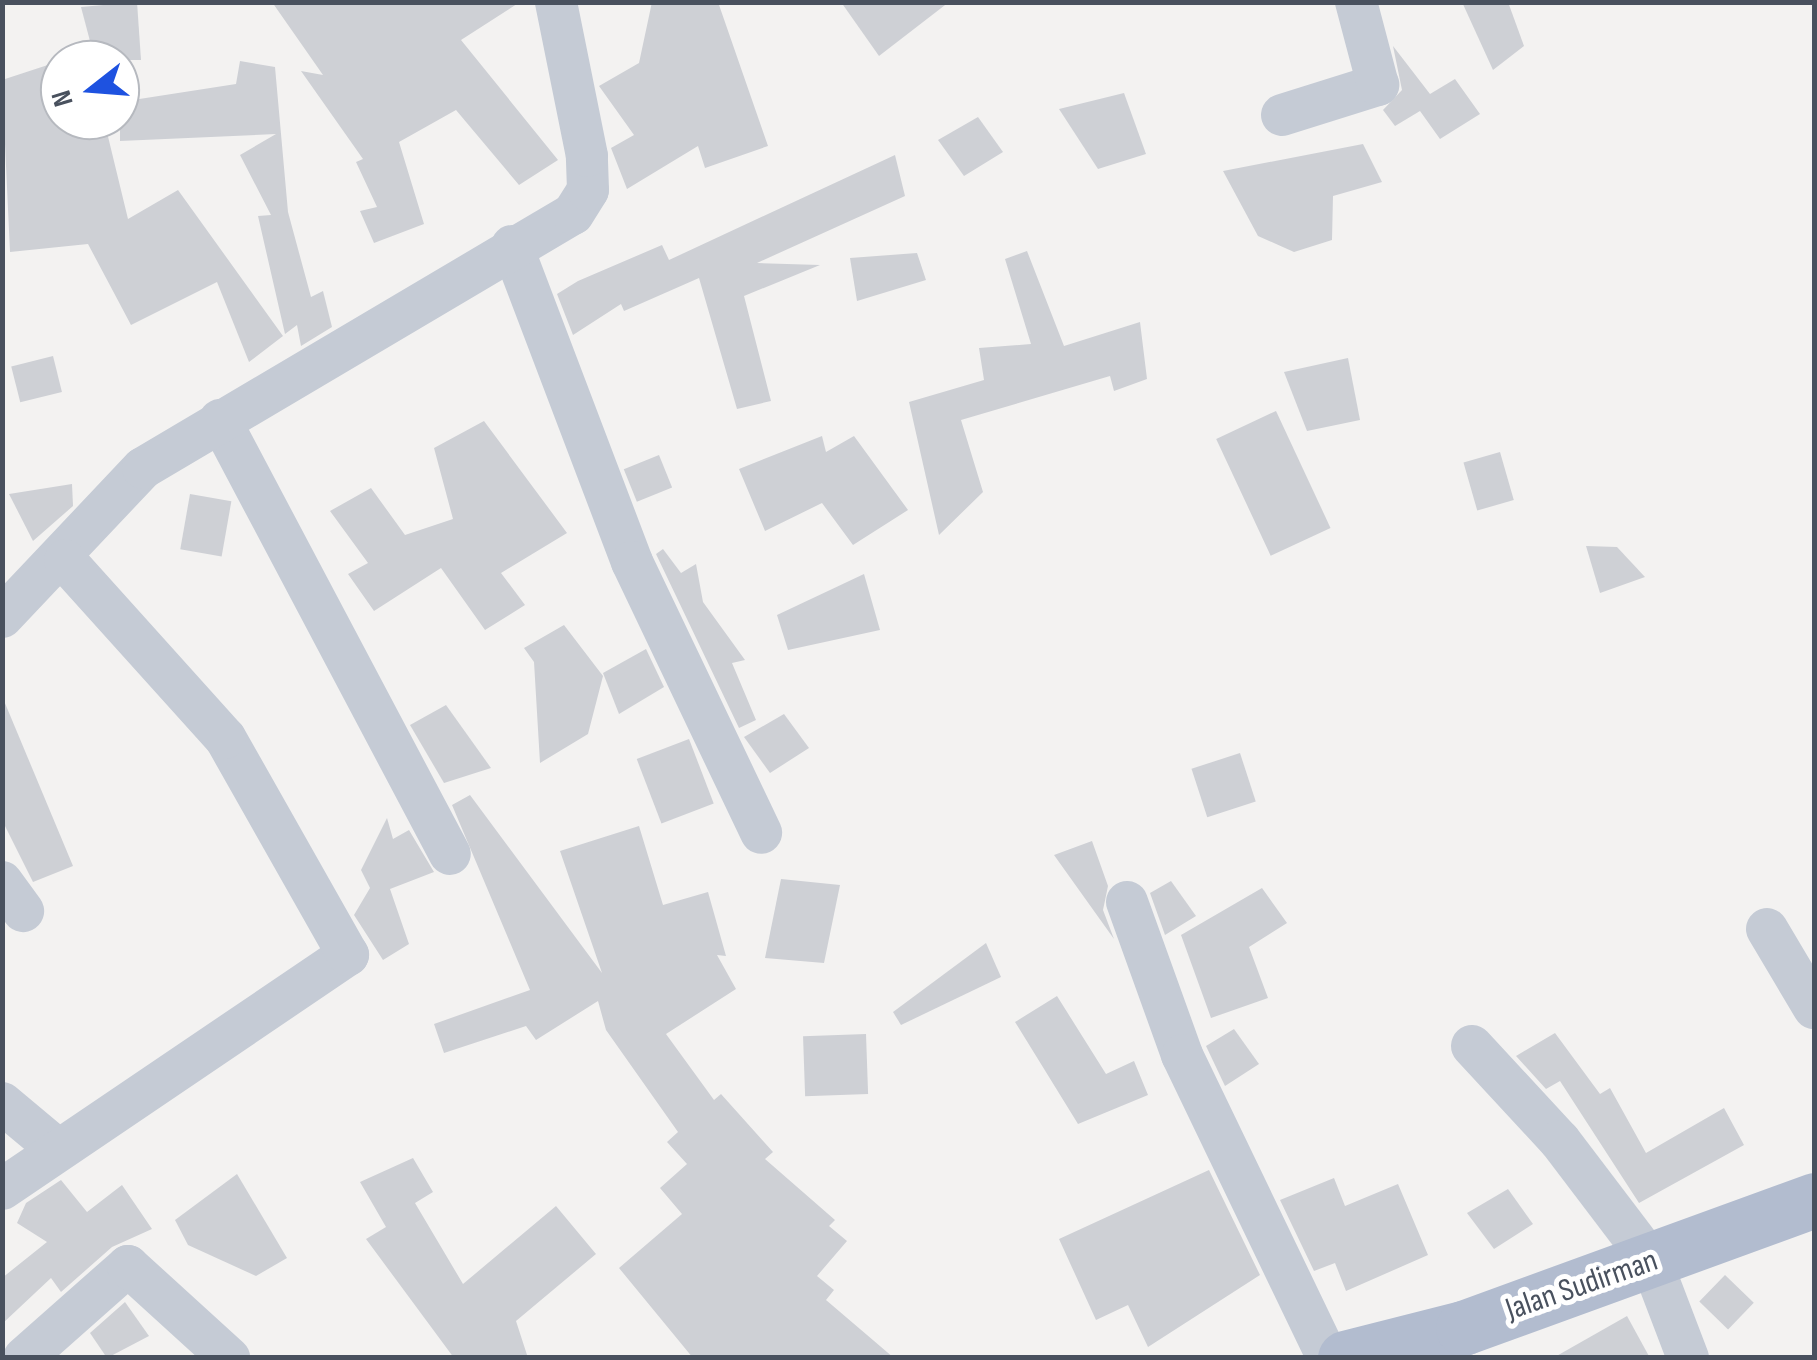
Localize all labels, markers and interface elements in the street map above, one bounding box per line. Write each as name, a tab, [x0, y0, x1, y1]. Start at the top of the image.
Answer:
north arrow	[40, 40, 140, 140]
text: N	[45, 86, 81, 110]
street label: Jalan Sudirman	[1501, 1242, 1663, 1330]

